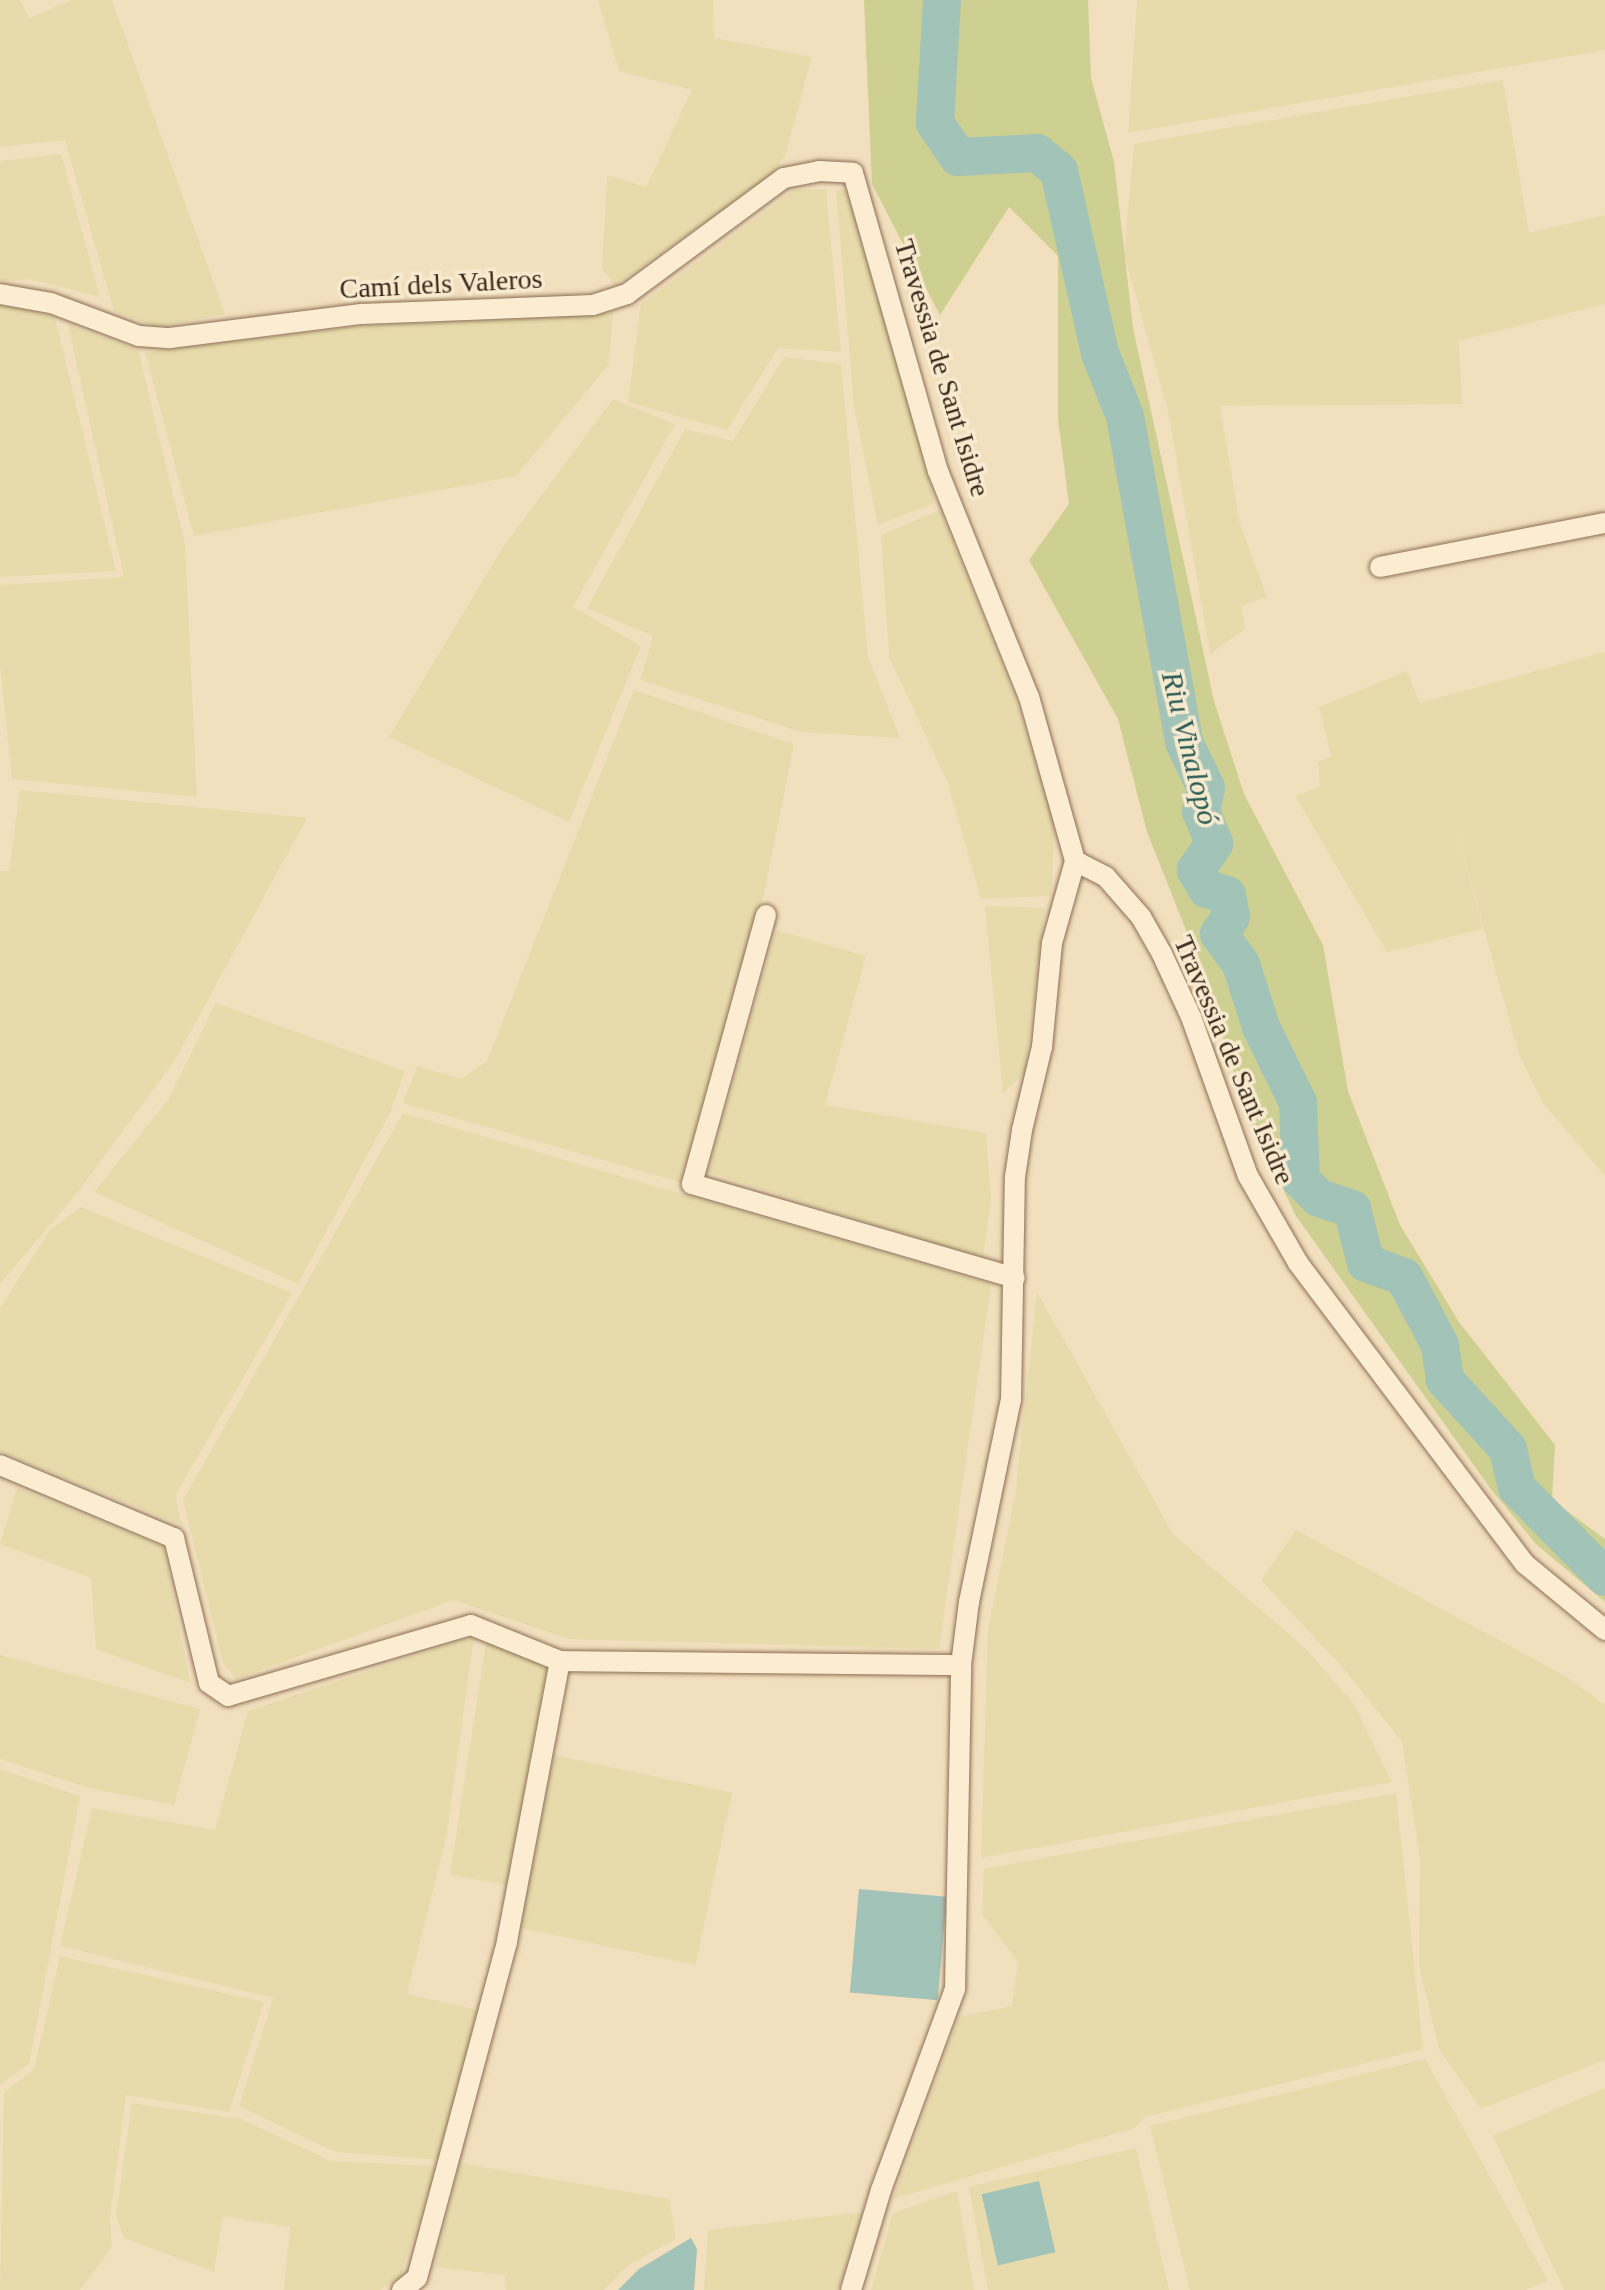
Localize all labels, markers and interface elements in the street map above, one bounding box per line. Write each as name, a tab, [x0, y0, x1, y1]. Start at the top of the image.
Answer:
street label: Travessia de Sant Isidre	[887, 235, 997, 501]
street label: Camí dels Valeros	[338, 262, 544, 306]
water label: Riu Vinalopó	[1154, 668, 1226, 828]
street label: Travessia de Sant Isidre	[1166, 930, 1302, 1190]

